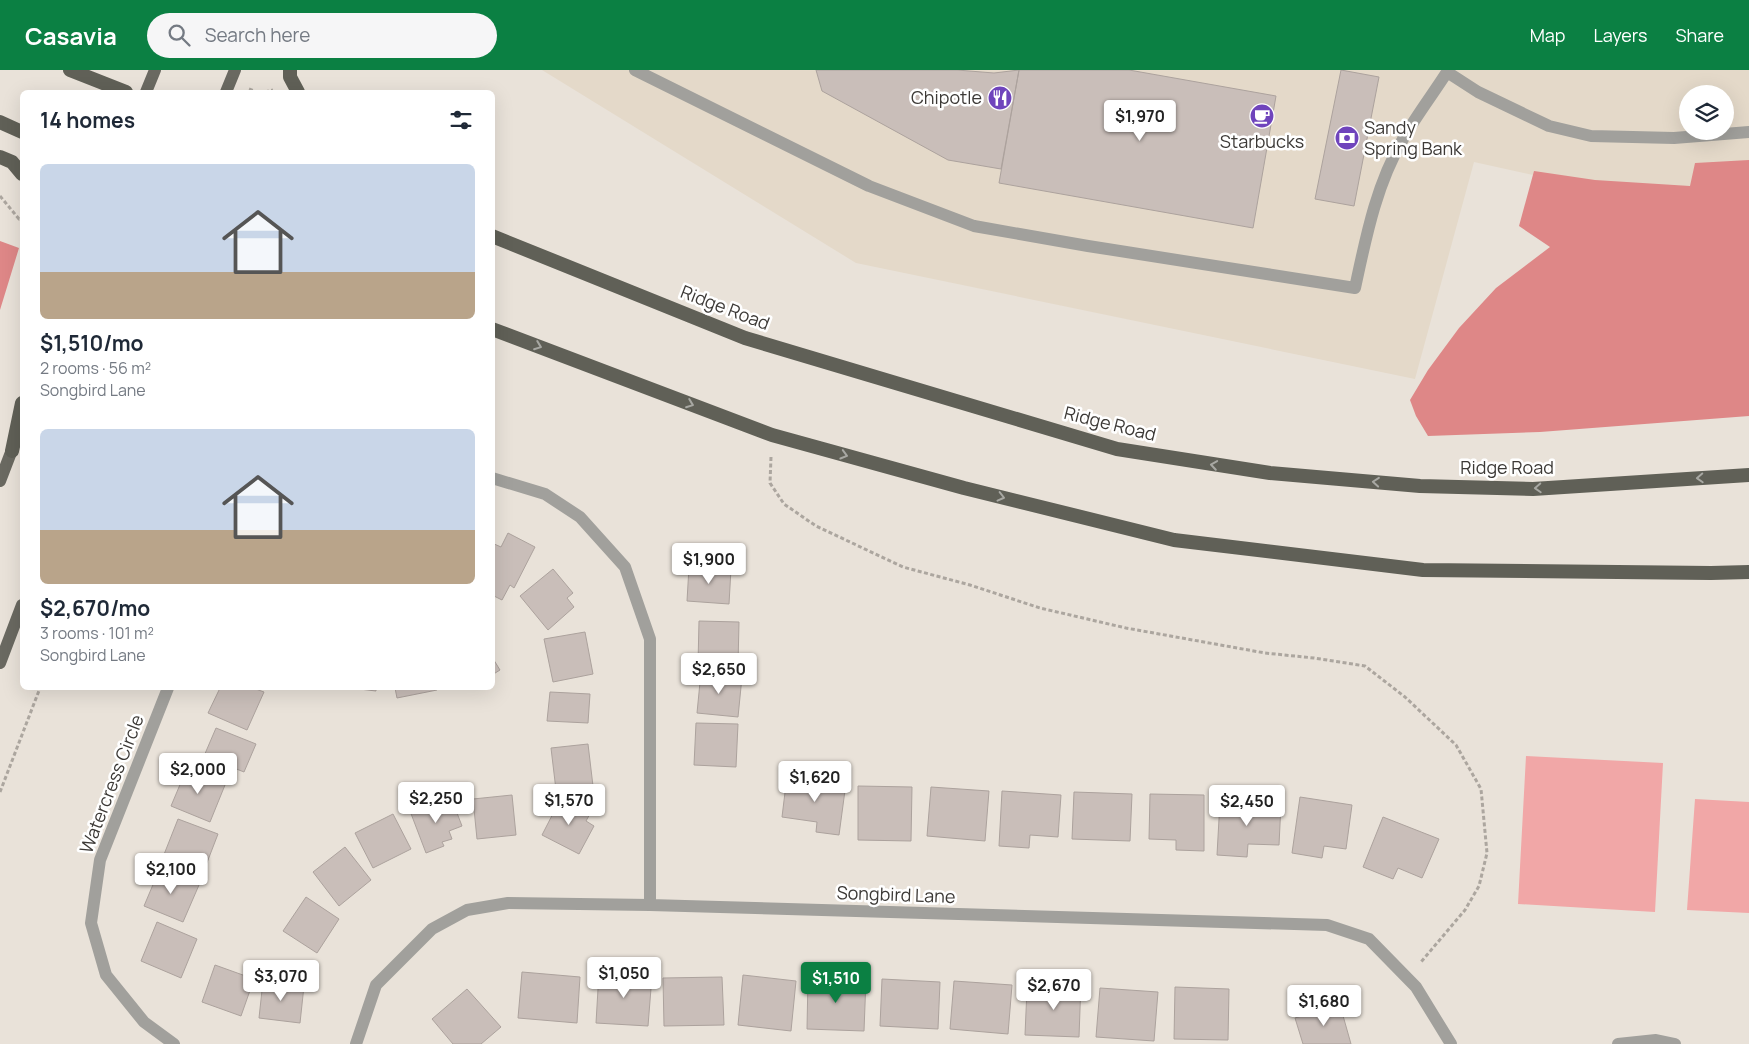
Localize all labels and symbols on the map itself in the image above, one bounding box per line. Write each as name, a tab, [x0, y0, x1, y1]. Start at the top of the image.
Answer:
place label: Chipotle	[911, 85, 982, 109]
restaurant icon: Chipotle	[987, 85, 1013, 111]
pin: $1,970	[1099, 100, 1181, 142]
cafe icon: Starbucks	[1249, 103, 1275, 129]
place label: Sandy Spring Bank	[1364, 115, 1463, 160]
bank icon: Sandy Spring Bank	[1334, 125, 1360, 151]
place label: Starbucks	[1220, 129, 1304, 153]
street label: Ridge Road	[677, 279, 773, 335]
one-way arrow	[533, 340, 542, 350]
one-way arrow	[685, 398, 694, 408]
street label: Ridge Road	[1062, 400, 1159, 446]
one-way arrow	[839, 449, 848, 459]
street label: Ridge Road	[1460, 455, 1554, 479]
one-way arrow	[1210, 460, 1219, 470]
one-way arrow	[1696, 473, 1704, 484]
one-way arrow	[1372, 477, 1380, 488]
one-way arrow	[1534, 483, 1542, 494]
one-way arrow	[996, 491, 1005, 502]
pin: $1,900	[668, 542, 750, 585]
pin: $2,650	[678, 652, 760, 695]
street label: Watercress Circle	[74, 711, 149, 856]
pin: $2,000	[157, 752, 239, 795]
pin: $1,620	[774, 760, 856, 803]
pin: $2,250	[395, 782, 477, 824]
pin: $1,570	[528, 784, 610, 826]
pin: $2,450	[1206, 784, 1288, 827]
pin: $2,100	[130, 852, 212, 895]
street label: Songbird Lane	[836, 880, 956, 908]
pin: $1,050	[583, 956, 665, 999]
pin: $3,070	[240, 960, 322, 1002]
pin: $1,510	[795, 962, 877, 1004]
pin: $2,670	[1013, 968, 1095, 1011]
pin: $1,680	[1283, 984, 1365, 1027]

